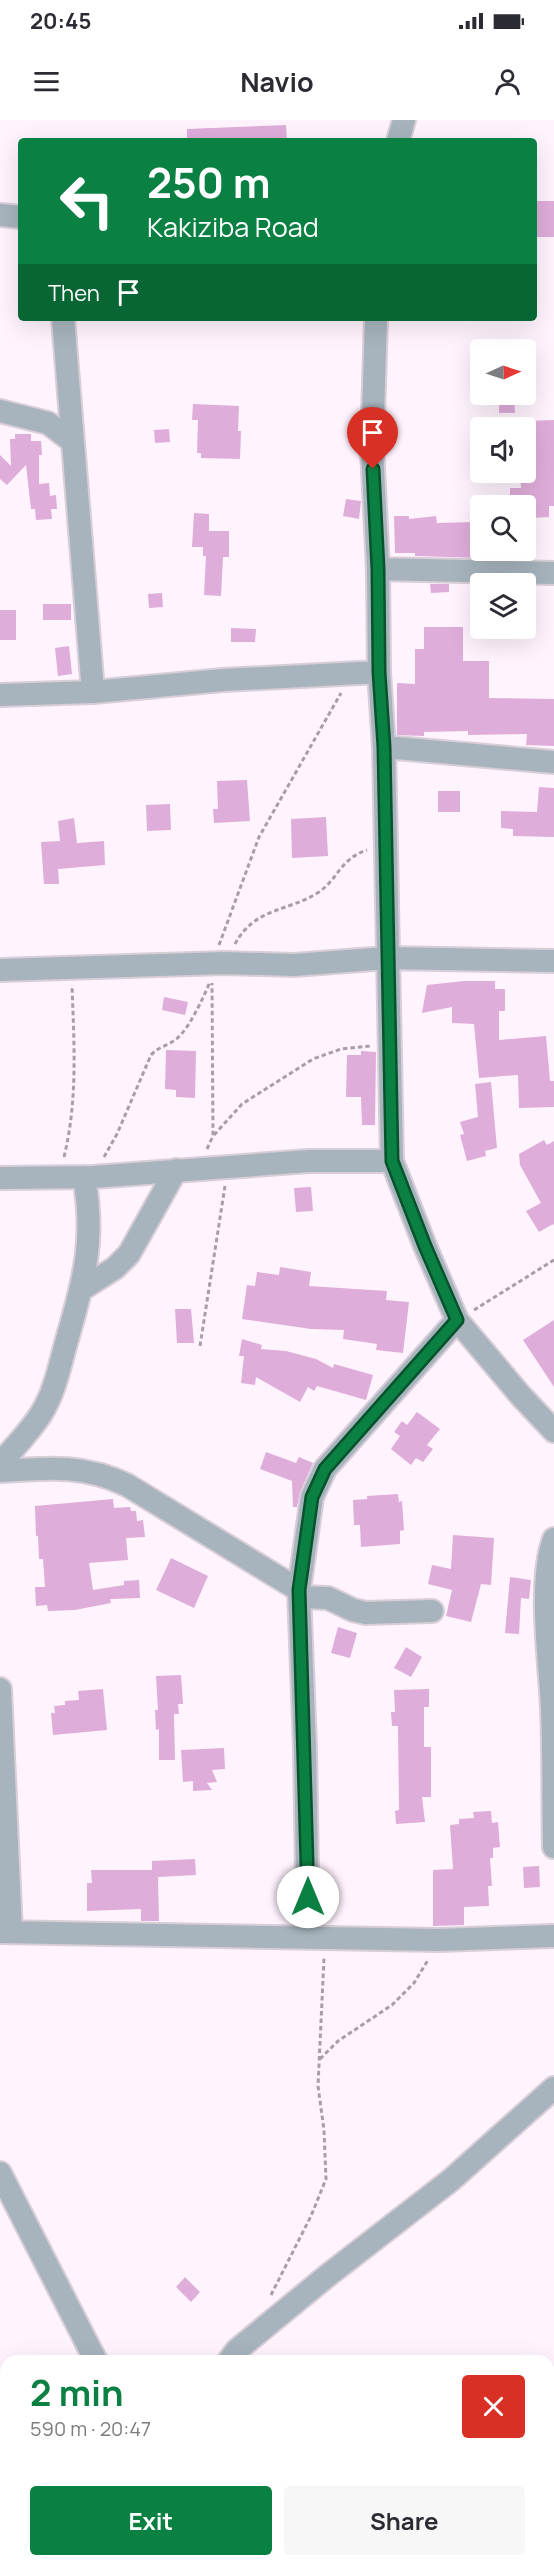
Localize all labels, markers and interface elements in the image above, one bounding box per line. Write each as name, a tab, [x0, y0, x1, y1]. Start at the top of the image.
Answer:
text: 20:45	[30, 6, 91, 36]
text: Navio	[240, 63, 314, 100]
icon: menu	[30, 65, 63, 98]
icon: person	[491, 65, 524, 98]
text: 250 m	[147, 153, 270, 211]
icon: left	[48, 162, 126, 240]
text: Kakiziba Road	[147, 208, 319, 245]
icon: arrive	[112, 276, 145, 309]
text: Then	[48, 278, 100, 308]
north arrow	[470, 339, 536, 405]
map controls	[470, 339, 536, 639]
pin	[347, 407, 398, 469]
icon: arrive	[356, 416, 389, 449]
button: sound	[470, 417, 536, 483]
button: search	[470, 495, 536, 561]
button: layers	[470, 573, 536, 639]
position arrow	[276, 1865, 340, 1929]
text: 2 min	[30, 2368, 124, 2417]
button: close	[462, 2375, 525, 2438]
text: 590 m · 20:47	[30, 2415, 151, 2442]
button: Exit	[30, 2486, 272, 2555]
button: Share	[284, 2486, 525, 2555]

